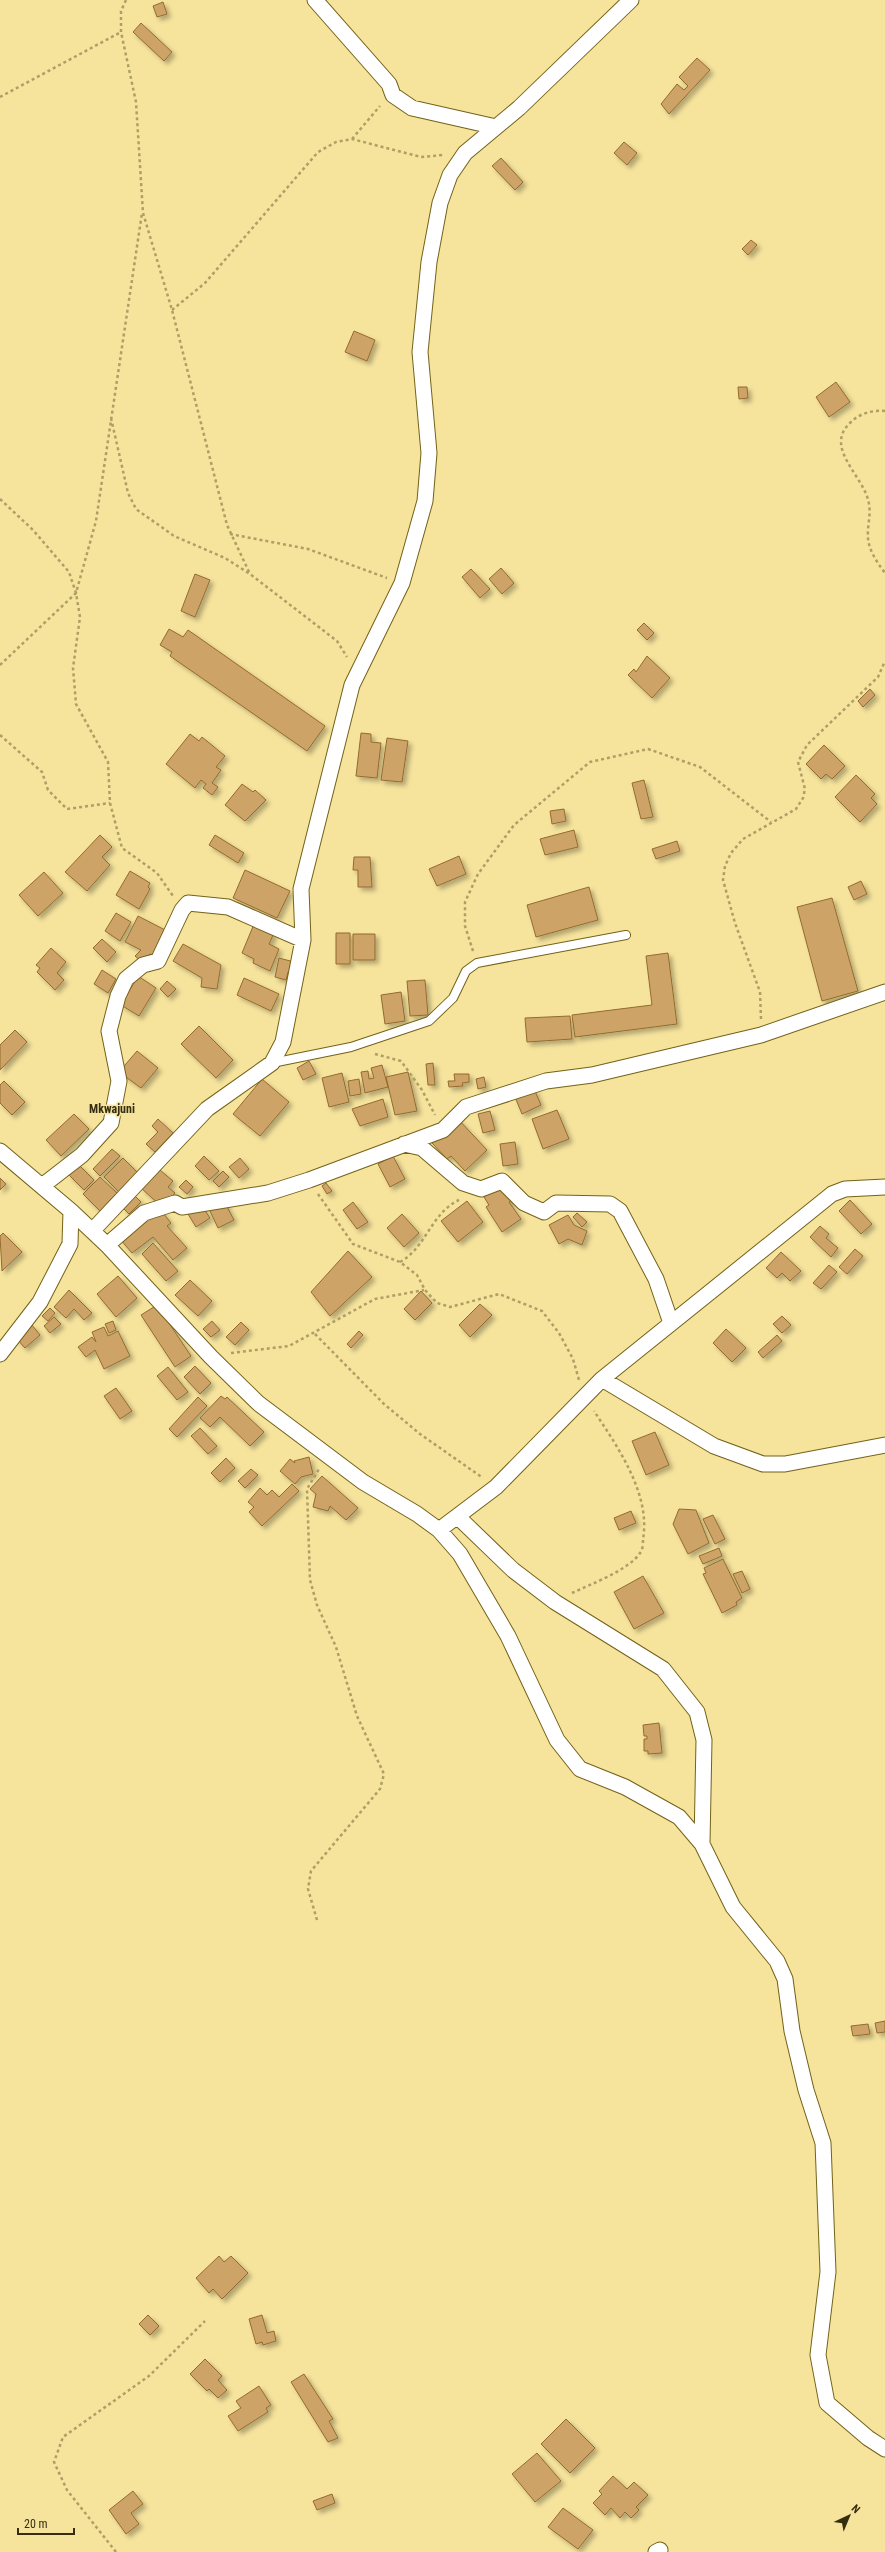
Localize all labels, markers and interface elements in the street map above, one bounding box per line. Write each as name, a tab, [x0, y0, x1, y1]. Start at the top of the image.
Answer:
district label: Mkwajuni	[89, 1102, 135, 1116]
north arrow	[829, 2496, 869, 2536]
text: N	[849, 2502, 863, 2516]
scale bar	[18, 2510, 74, 2536]
text: 20 m	[24, 2517, 48, 2531]

